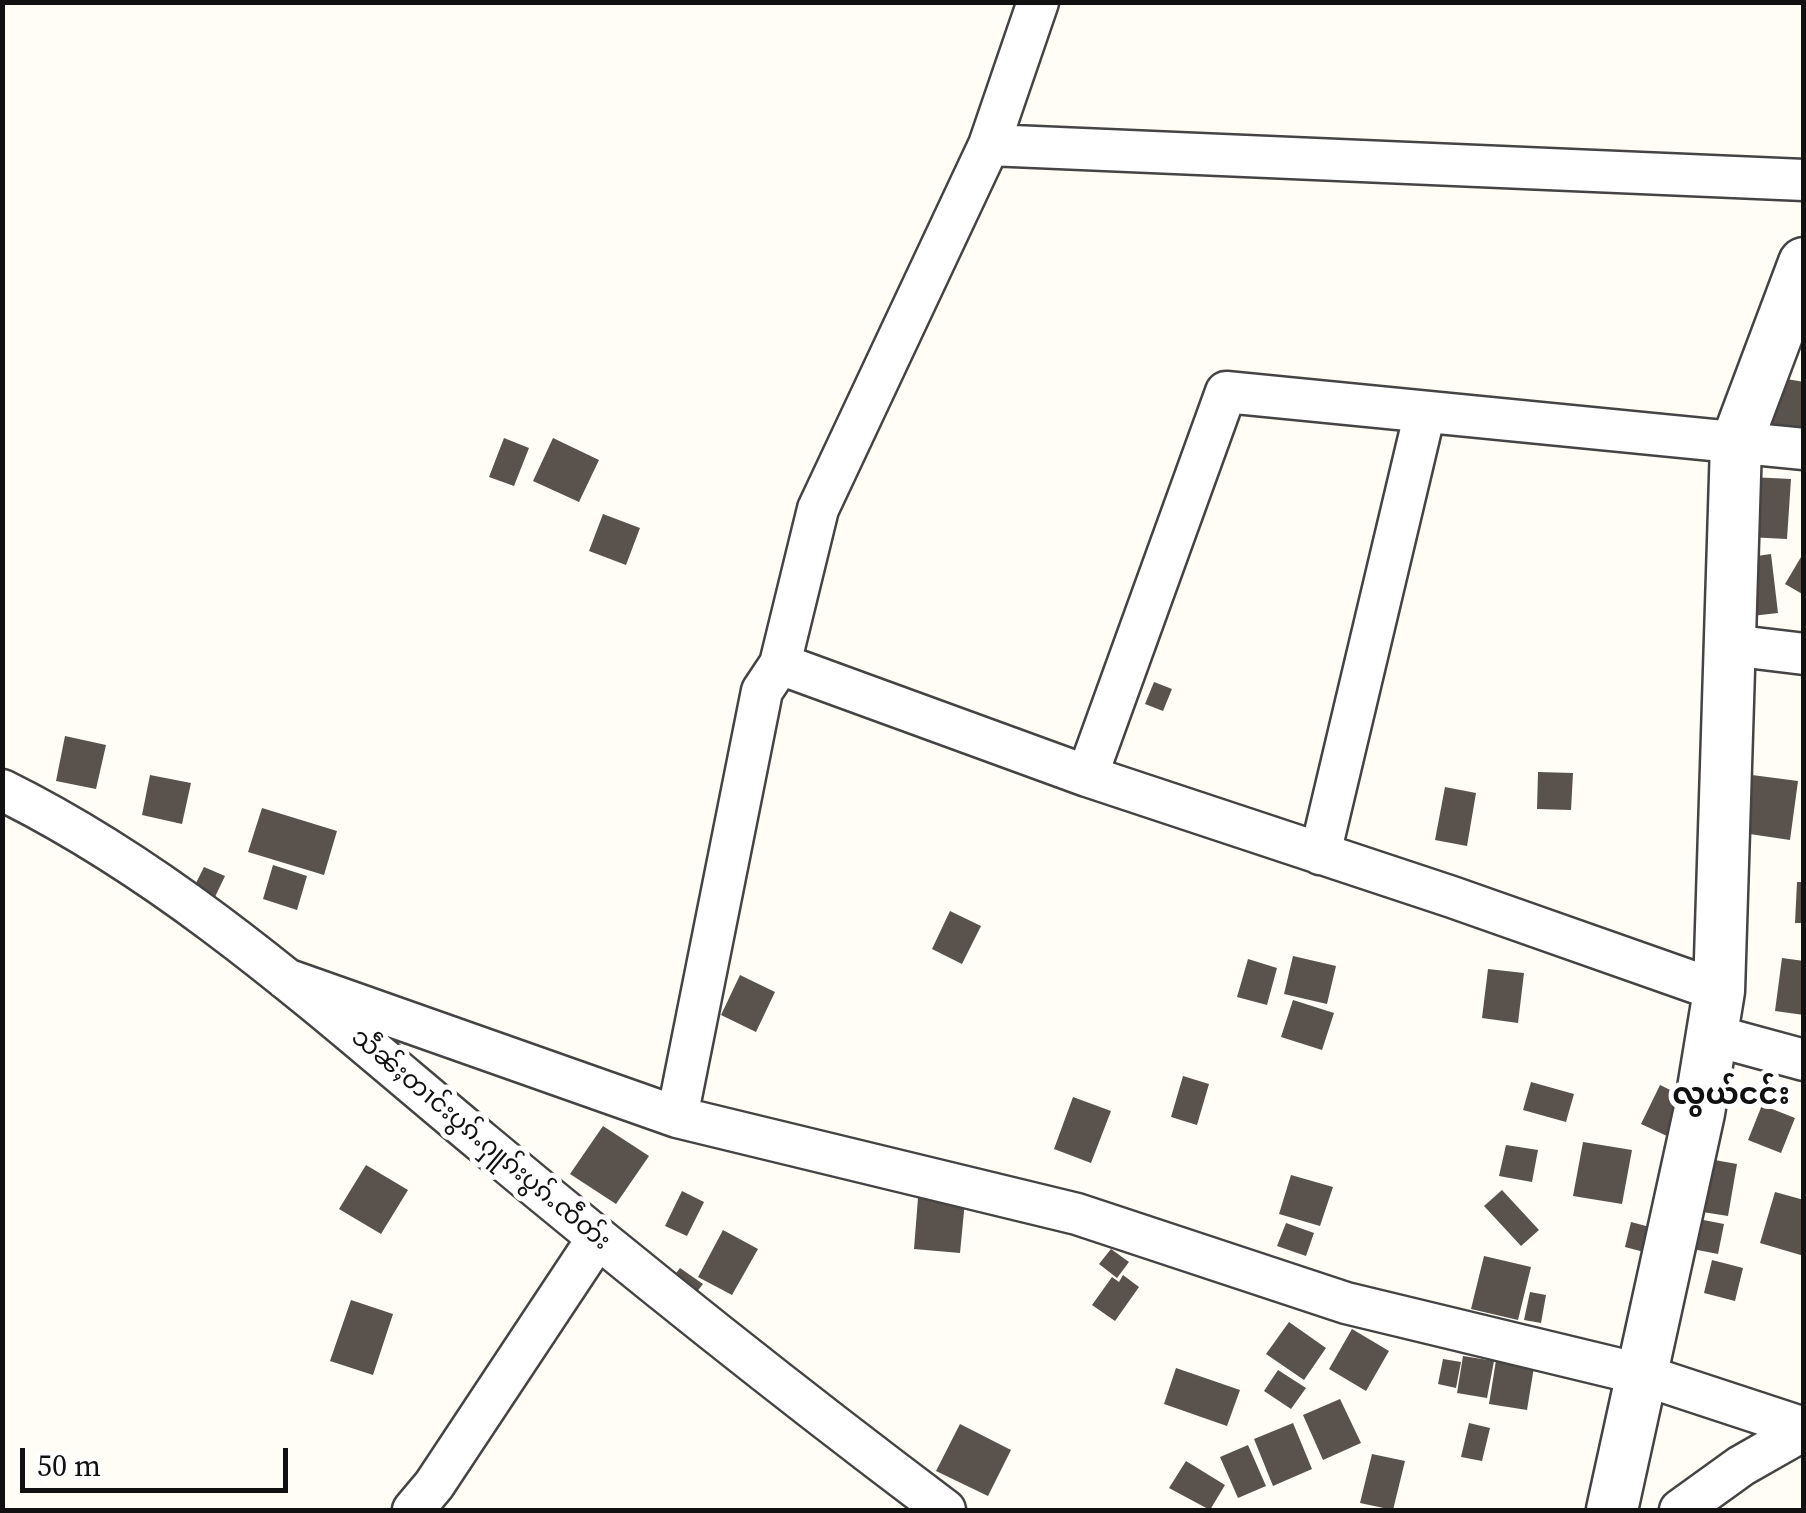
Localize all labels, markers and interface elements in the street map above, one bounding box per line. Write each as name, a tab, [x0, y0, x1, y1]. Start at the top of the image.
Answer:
street label: သဵၼ်ႈတၢင်းပွၵ်ႉႁူၵ်းပွၵ်ႉၸဵတ်း	[344, 1023, 616, 1257]
district label: လွယ်ငင်း	[1672, 1078, 1790, 1114]
scale bar	[25, 1428, 292, 1490]
text: 50 m	[37, 1445, 101, 1486]

